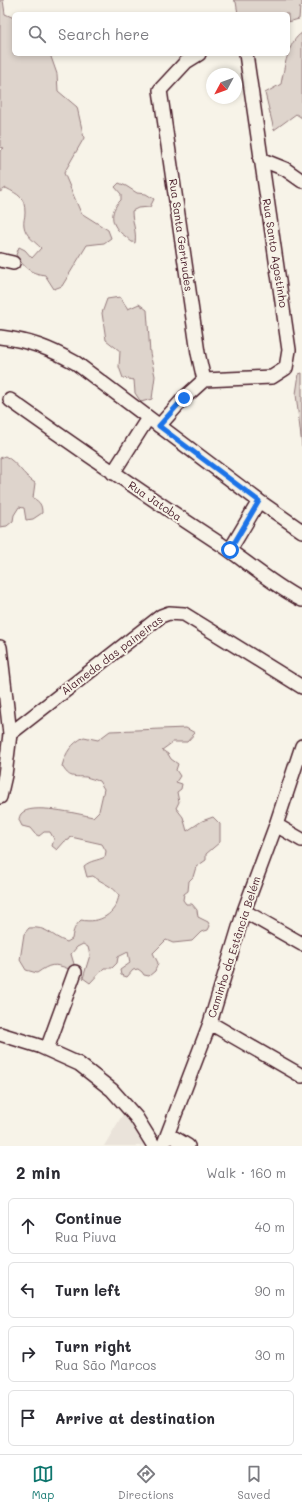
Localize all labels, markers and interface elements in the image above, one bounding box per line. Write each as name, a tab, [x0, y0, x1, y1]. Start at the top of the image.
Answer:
search box	[12, 12, 290, 56]
icon: search	[26, 23, 48, 45]
text: Search here	[58, 24, 149, 44]
north arrow	[206, 68, 242, 104]
street label: Rua Santa Gertrudes	[166, 178, 197, 292]
street label: Rua Santo Agostinho	[259, 197, 292, 309]
route end	[175, 389, 193, 407]
street label: Rua Jatoba	[126, 477, 185, 524]
route start	[221, 541, 239, 559]
street label: Alameda das paineiras	[58, 611, 166, 698]
street label: Caminho da Estância Belém	[204, 874, 264, 1020]
text: 2 min	[16, 1161, 61, 1183]
text: Walk · 160 m	[206, 1164, 286, 1181]
text: Continue	[55, 1208, 122, 1228]
icon: ahead	[17, 1215, 39, 1237]
text: 40 m	[255, 1218, 285, 1235]
text: Rua Piuva	[55, 1228, 117, 1245]
icon: left	[17, 1279, 39, 1301]
text: Turn left	[55, 1280, 120, 1300]
text: 90 m	[255, 1282, 285, 1299]
text: Turn right	[55, 1336, 132, 1356]
icon: right	[17, 1343, 39, 1365]
text: 30 m	[255, 1346, 285, 1363]
text: Rua São Marcos	[55, 1356, 157, 1373]
icon: arrive	[17, 1407, 39, 1429]
text: Arrive at destination	[55, 1408, 215, 1428]
tab: Map	[32, 1463, 54, 1502]
tab: Directions	[118, 1463, 174, 1502]
tab: Saved	[237, 1463, 270, 1502]

